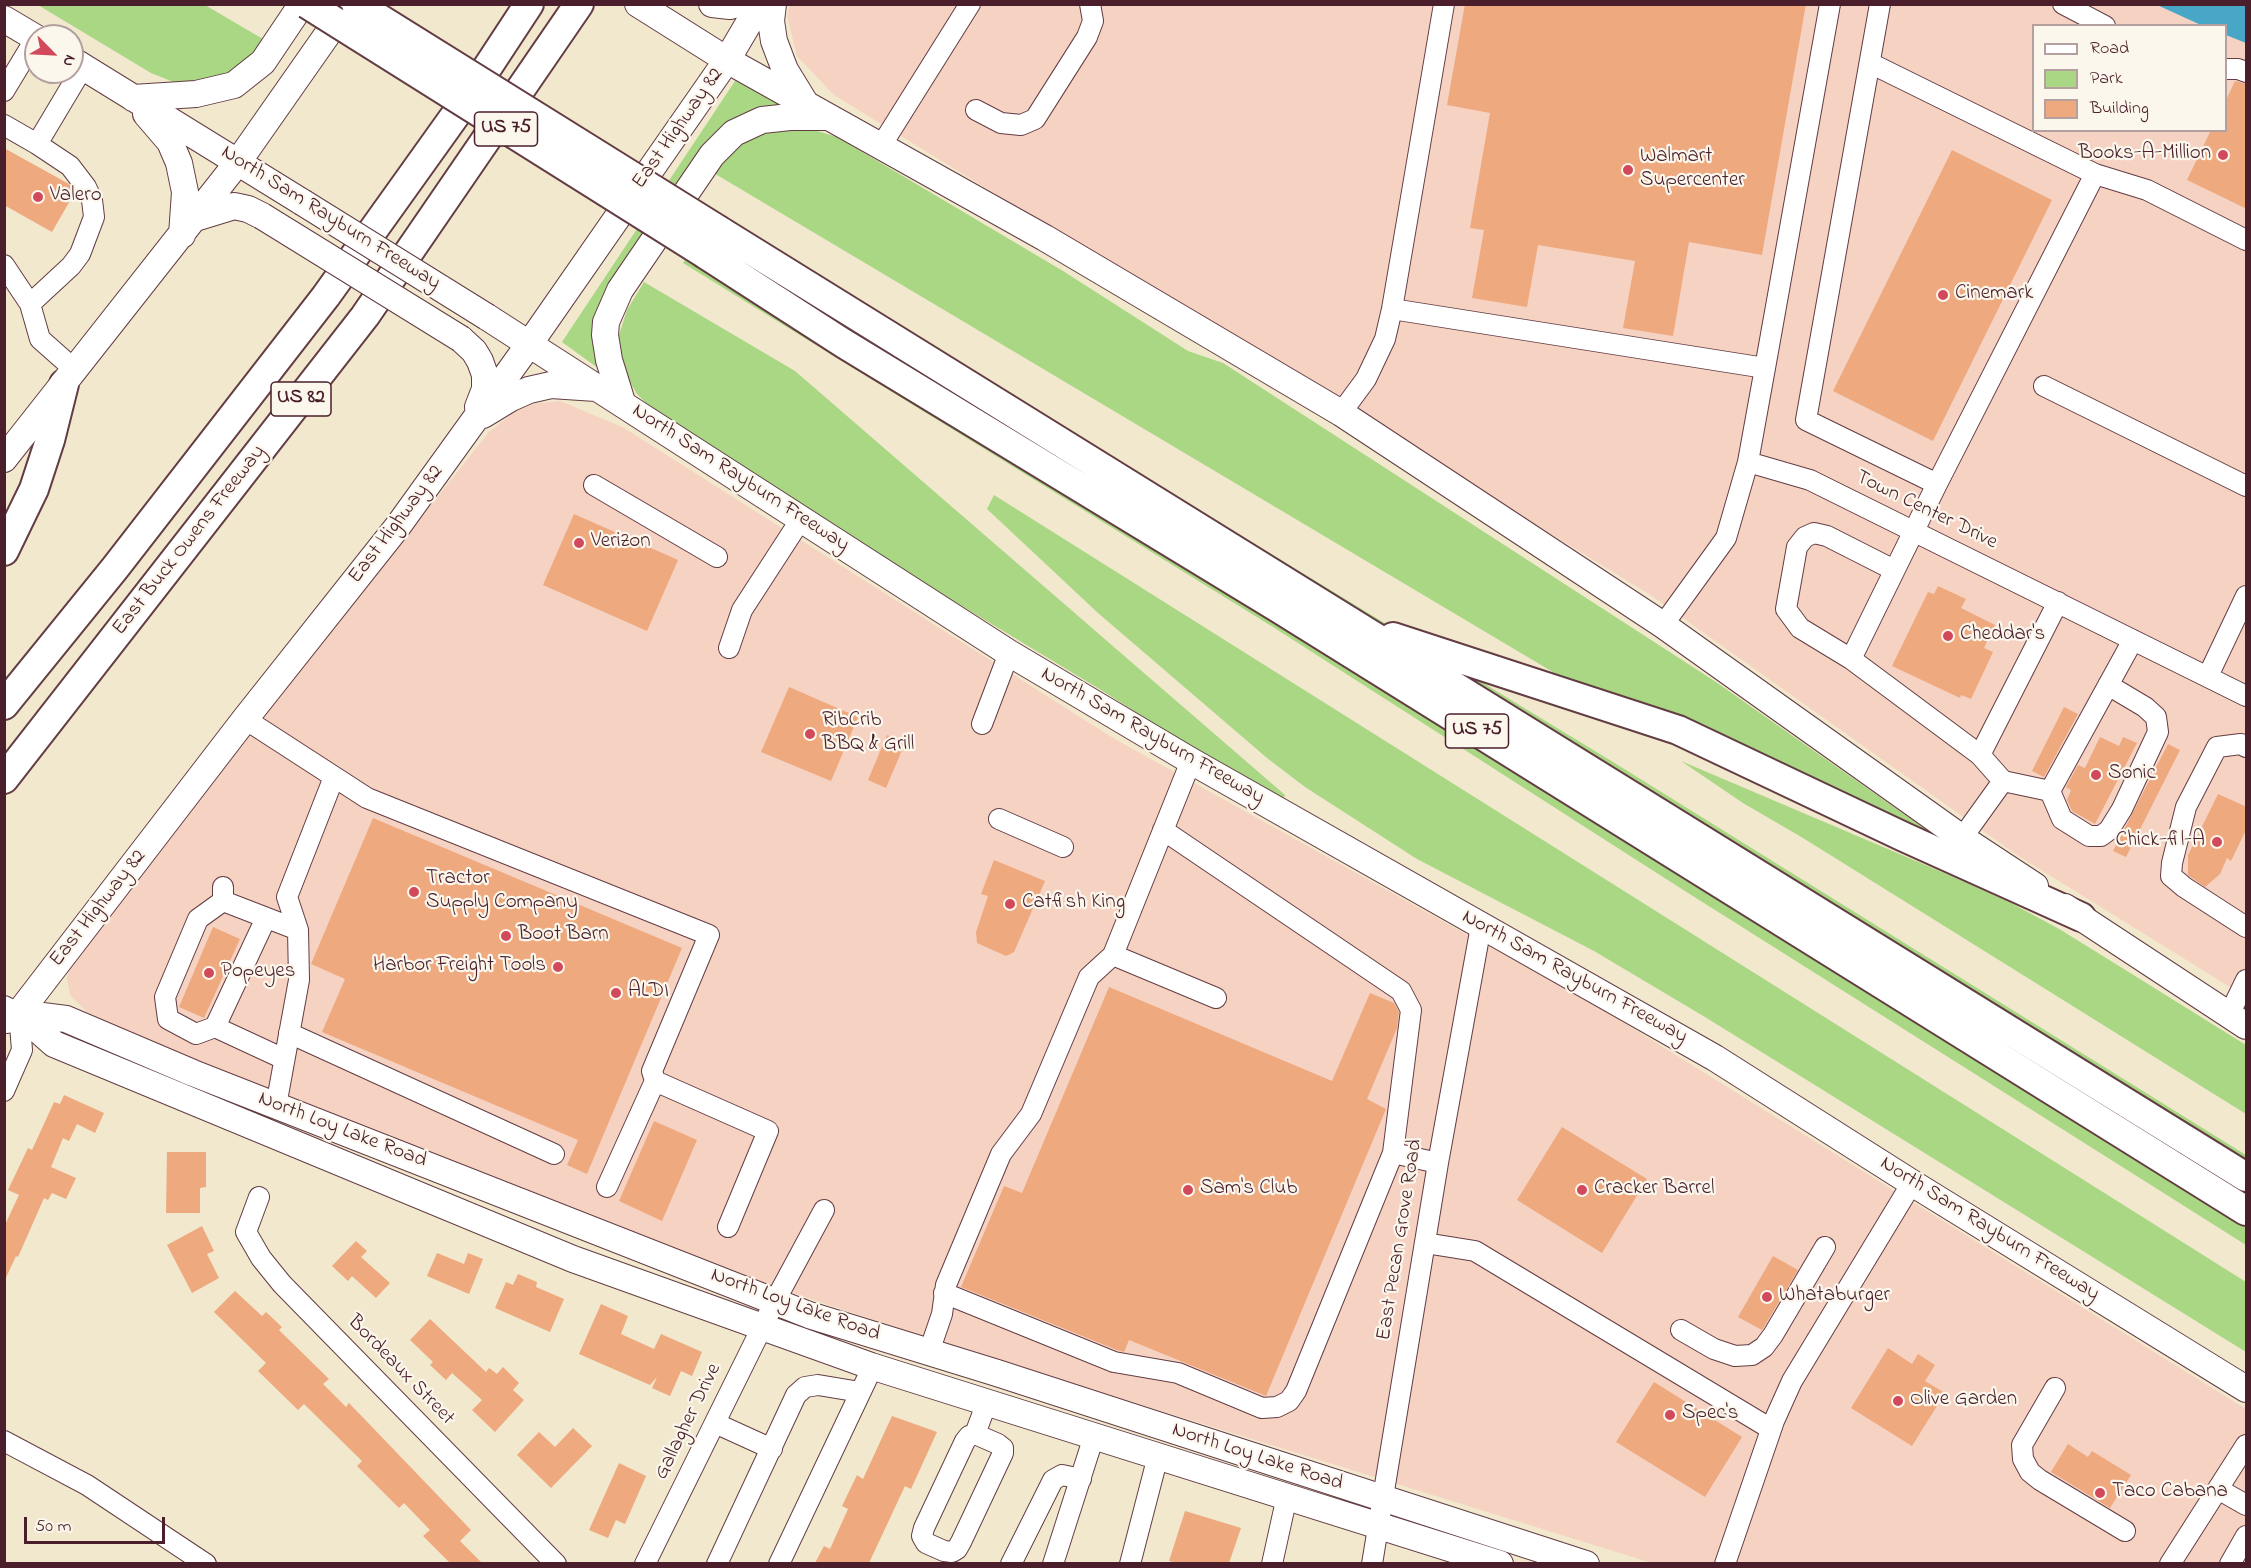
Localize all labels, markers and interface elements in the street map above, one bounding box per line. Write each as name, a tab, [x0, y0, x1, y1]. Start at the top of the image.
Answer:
north arrow	[24, 24, 84, 84]
legend	[2032, 24, 2227, 132]
text: Road	[2090, 36, 2129, 62]
text: N	[55, 51, 82, 70]
street label: East Highway 82	[628, 64, 730, 194]
text: Park	[2090, 66, 2123, 92]
text: Building	[2090, 96, 2149, 122]
road number: US 75	[474, 112, 538, 146]
street label: North Sam Rayburn Freeway	[216, 141, 444, 297]
place label: Books-A-Million	[2078, 142, 2211, 168]
place label: Walmart Supercenter	[1640, 145, 1745, 195]
marker: Books-A-Million	[2216, 148, 2230, 162]
marker: Walmart Supercenter	[1621, 163, 1635, 177]
place label: Valero	[50, 184, 102, 210]
marker: Valero	[31, 190, 45, 204]
place label: Cinemark	[1955, 282, 2033, 308]
marker: Cinemark	[1936, 288, 1950, 302]
road number: US 82	[271, 382, 331, 416]
street label: North Sam Rayburn Freeway	[627, 399, 853, 559]
street label: East Buck Owens Freeway	[108, 441, 272, 641]
street label: East Highway 82	[344, 461, 450, 589]
street label: Town Center Drive	[1851, 466, 2001, 556]
place label: Verizon	[591, 530, 651, 556]
marker: Verizon	[572, 536, 586, 550]
place label: Cheddar's	[1960, 623, 2045, 649]
marker: Cheddar's	[1941, 629, 1955, 643]
street label: North Sam Rayburn Freeway	[1036, 663, 1268, 811]
place label: RibCrib BBQ & Grill	[822, 709, 914, 759]
road number: US 75	[1446, 714, 1508, 748]
marker: RibCrib BBQ & Grill	[803, 727, 817, 741]
place label: Sonic	[2108, 762, 2156, 788]
marker: Sonic	[2089, 768, 2103, 782]
place label: Chick-fil-A	[2115, 829, 2205, 855]
marker: Chick-fil-A	[2210, 835, 2224, 849]
street label: East Highway 82	[45, 845, 153, 973]
place label: Tractor Supply Company	[426, 867, 578, 917]
marker: Tractor Supply Company	[407, 885, 421, 899]
place label: Catfish King	[1022, 891, 1125, 917]
marker: Catfish King	[1003, 897, 1017, 911]
street label: North Sam Rayburn Freeway	[1457, 905, 1691, 1051]
place label: Boot Barn	[518, 923, 609, 949]
marker: Boot Barn	[499, 929, 513, 943]
place label: Harbor Freight Tools	[373, 954, 546, 980]
place label: Popeyes	[221, 960, 295, 986]
marker: Harbor Freight Tools	[551, 960, 565, 974]
marker: Popeyes	[202, 966, 216, 980]
place label: ALDI	[628, 980, 669, 1006]
marker: ALDI	[609, 986, 623, 1000]
street label: North Loy Lake Road	[254, 1087, 430, 1175]
street label: East Pecan Grove Road	[1373, 1138, 1429, 1342]
street label: North Sam Rayburn Freeway	[1875, 1152, 2103, 1308]
place label: Sam's Club	[1200, 1177, 1297, 1203]
place label: Cracker Barrel	[1594, 1177, 1714, 1203]
marker: Sam's Club	[1181, 1183, 1195, 1197]
marker: Cracker Barrel	[1575, 1183, 1589, 1197]
street label: North Loy Lake Road	[707, 1264, 883, 1348]
place label: Whataburger	[1779, 1284, 1890, 1310]
marker: Whataburger	[1760, 1290, 1774, 1304]
street label: Bordeaux Street	[341, 1311, 459, 1431]
street label: Gallagher Drive	[650, 1360, 728, 1484]
place label: Olive Garden	[1910, 1388, 2017, 1414]
marker: Olive Garden	[1891, 1394, 1905, 1408]
place label: Spec's	[1682, 1402, 1739, 1428]
marker: Spec's	[1663, 1408, 1677, 1422]
street label: North Loy Lake Road	[1168, 1418, 1346, 1498]
place label: Taco Cabana	[2112, 1480, 2228, 1506]
marker: Taco Cabana	[2093, 1486, 2107, 1500]
scale bar	[27, 1505, 168, 1543]
text: 50 m	[35, 1514, 72, 1540]

